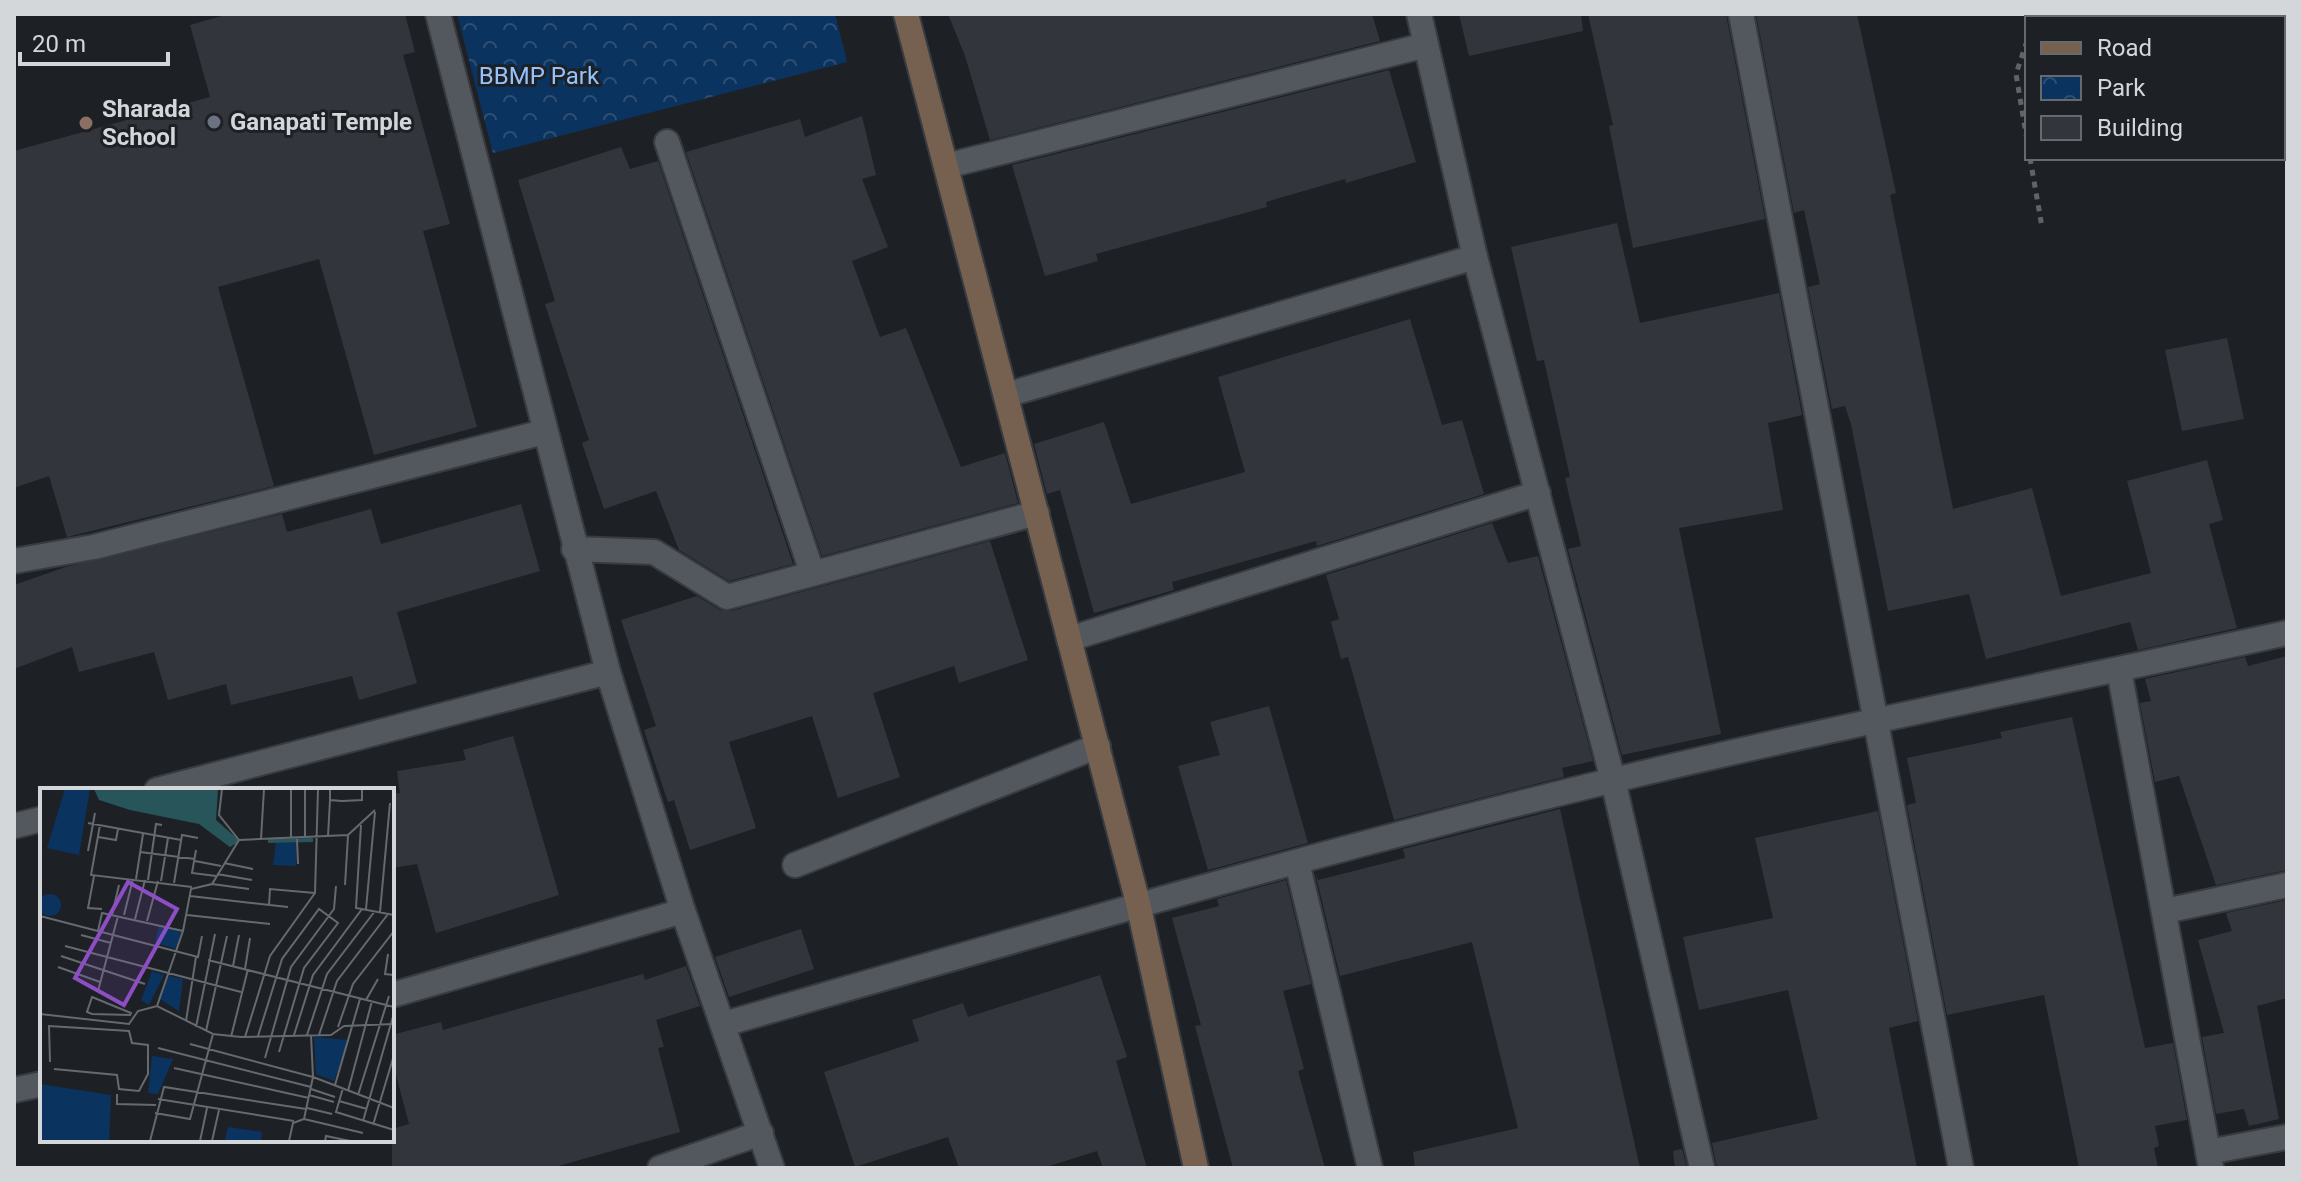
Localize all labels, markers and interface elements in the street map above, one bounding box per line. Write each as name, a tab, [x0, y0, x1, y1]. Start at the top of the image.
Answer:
scale bar	[20, 16, 168, 66]
legend	[2025, 16, 2285, 160]
text: 20 m	[32, 30, 86, 58]
text: Road	[2097, 34, 2152, 62]
park label: BBMP Park	[479, 62, 600, 90]
text: Park	[2097, 74, 2146, 102]
place label: Sharada School	[102, 95, 191, 151]
place label: Ganapati Temple	[230, 108, 412, 136]
marker: Ganapati Temple	[205, 113, 223, 131]
marker: Sharada School	[77, 114, 95, 132]
text: Building	[2097, 114, 2183, 142]
inset map	[40, 788, 394, 1142]

